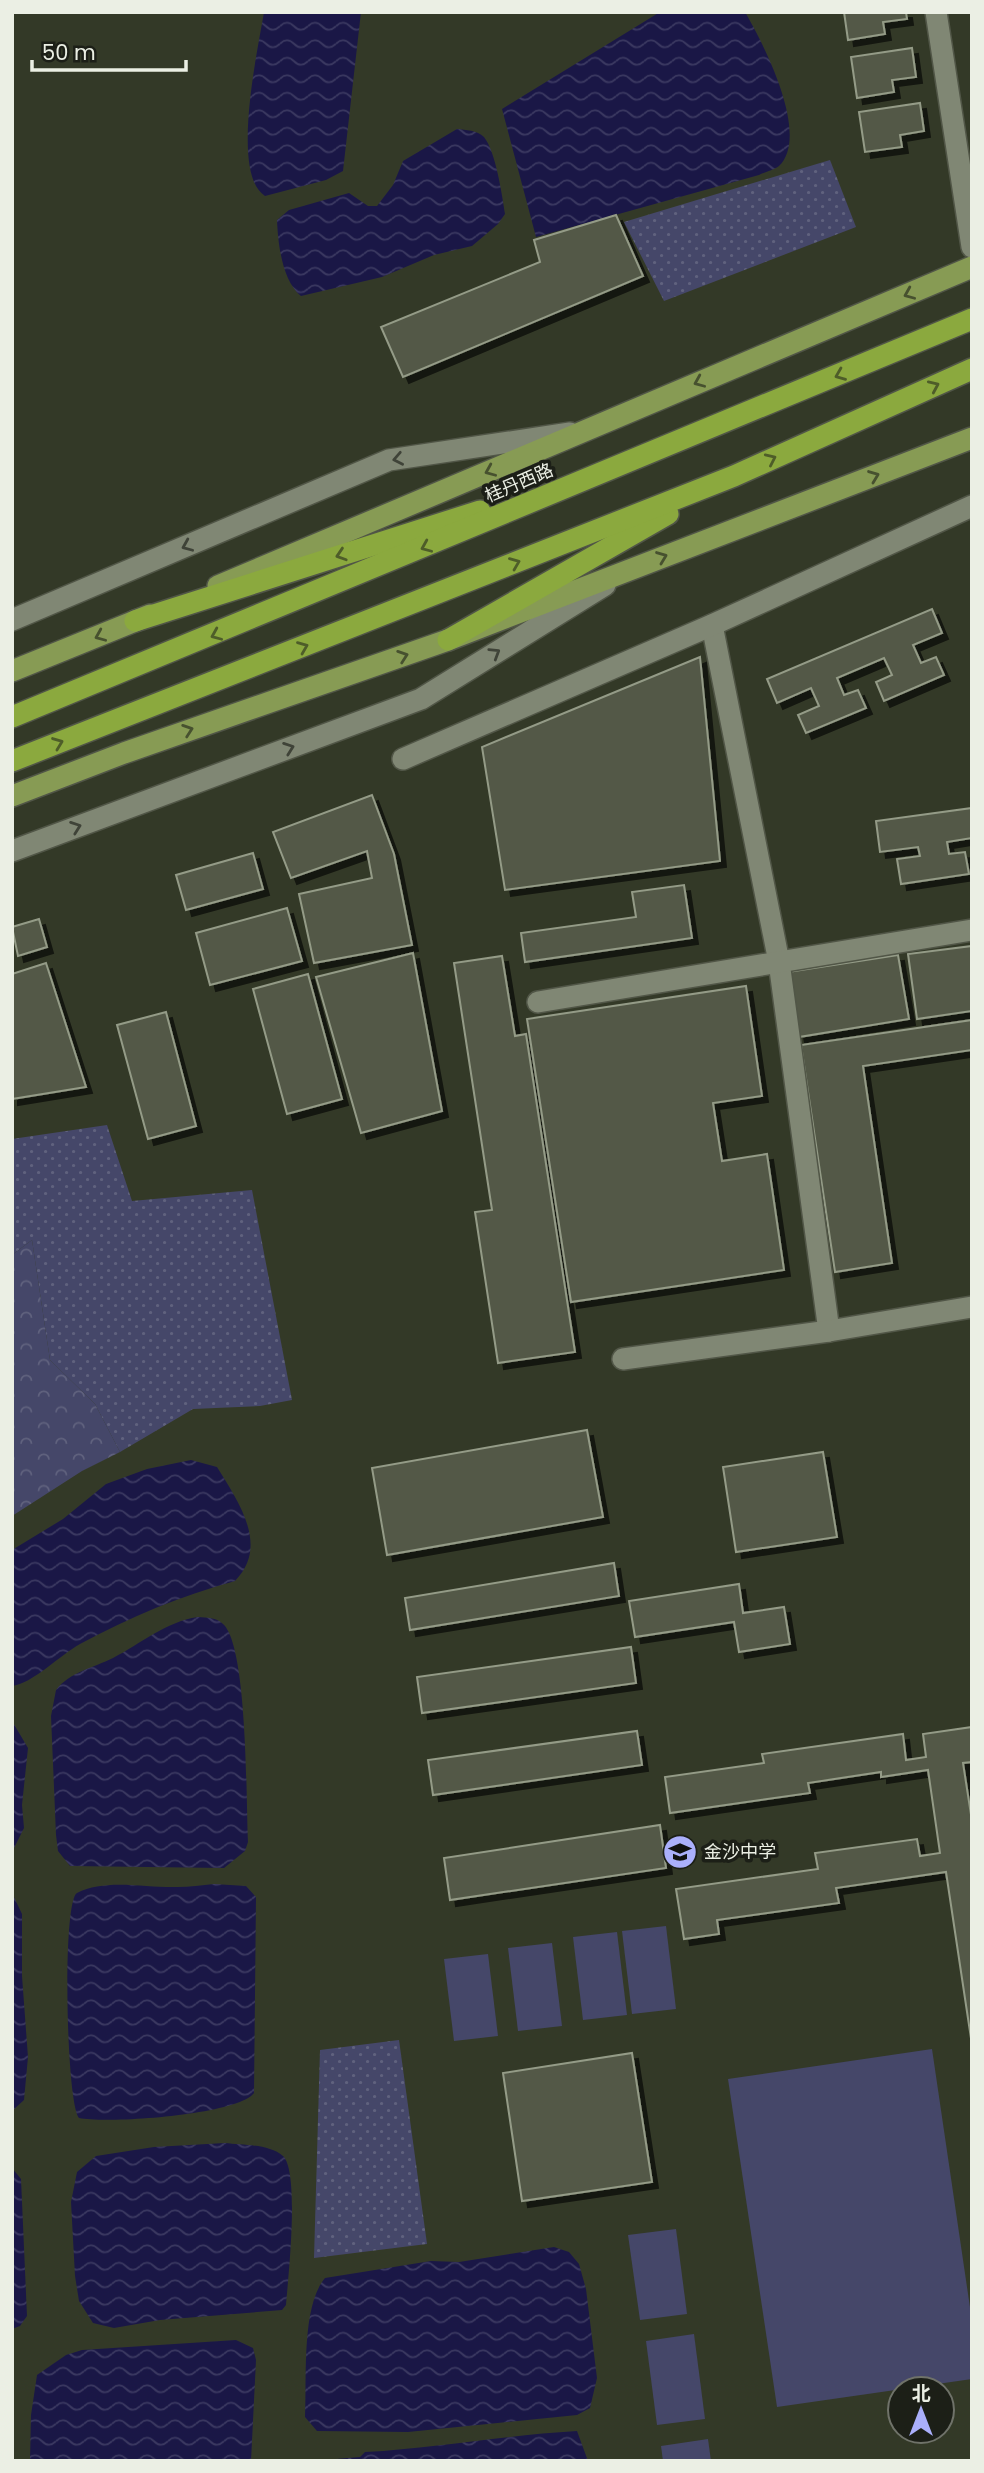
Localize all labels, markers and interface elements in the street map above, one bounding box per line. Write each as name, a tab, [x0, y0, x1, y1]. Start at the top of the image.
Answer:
scale bar	[32, 28, 186, 72]
text: 50 m	[42, 38, 96, 67]
one-way arrow	[904, 285, 916, 299]
one-way arrow	[834, 366, 846, 380]
one-way arrow	[694, 374, 706, 388]
one-way arrow	[927, 380, 939, 394]
one-way arrow	[392, 451, 404, 466]
one-way arrow	[764, 453, 776, 467]
street label: 桂丹西路	[481, 457, 557, 508]
one-way arrow	[485, 463, 497, 477]
one-way arrow	[868, 470, 880, 484]
one-way arrow	[182, 537, 194, 551]
one-way arrow	[421, 538, 433, 552]
one-way arrow	[335, 547, 347, 562]
one-way arrow	[655, 552, 667, 566]
one-way arrow	[507, 557, 520, 571]
one-way arrow	[211, 626, 223, 640]
one-way arrow	[95, 628, 107, 642]
one-way arrow	[297, 641, 309, 655]
one-way arrow	[487, 648, 500, 661]
one-way arrow	[397, 650, 409, 664]
one-way arrow	[182, 724, 194, 738]
one-way arrow	[51, 738, 63, 752]
one-way arrow	[283, 742, 295, 756]
one-way arrow	[70, 822, 82, 836]
school or university icon: 金沙中学	[661, 1833, 699, 1871]
place label: 金沙中学	[704, 1839, 776, 1864]
north arrow	[886, 2375, 956, 2445]
text: 北	[911, 2380, 931, 2407]

